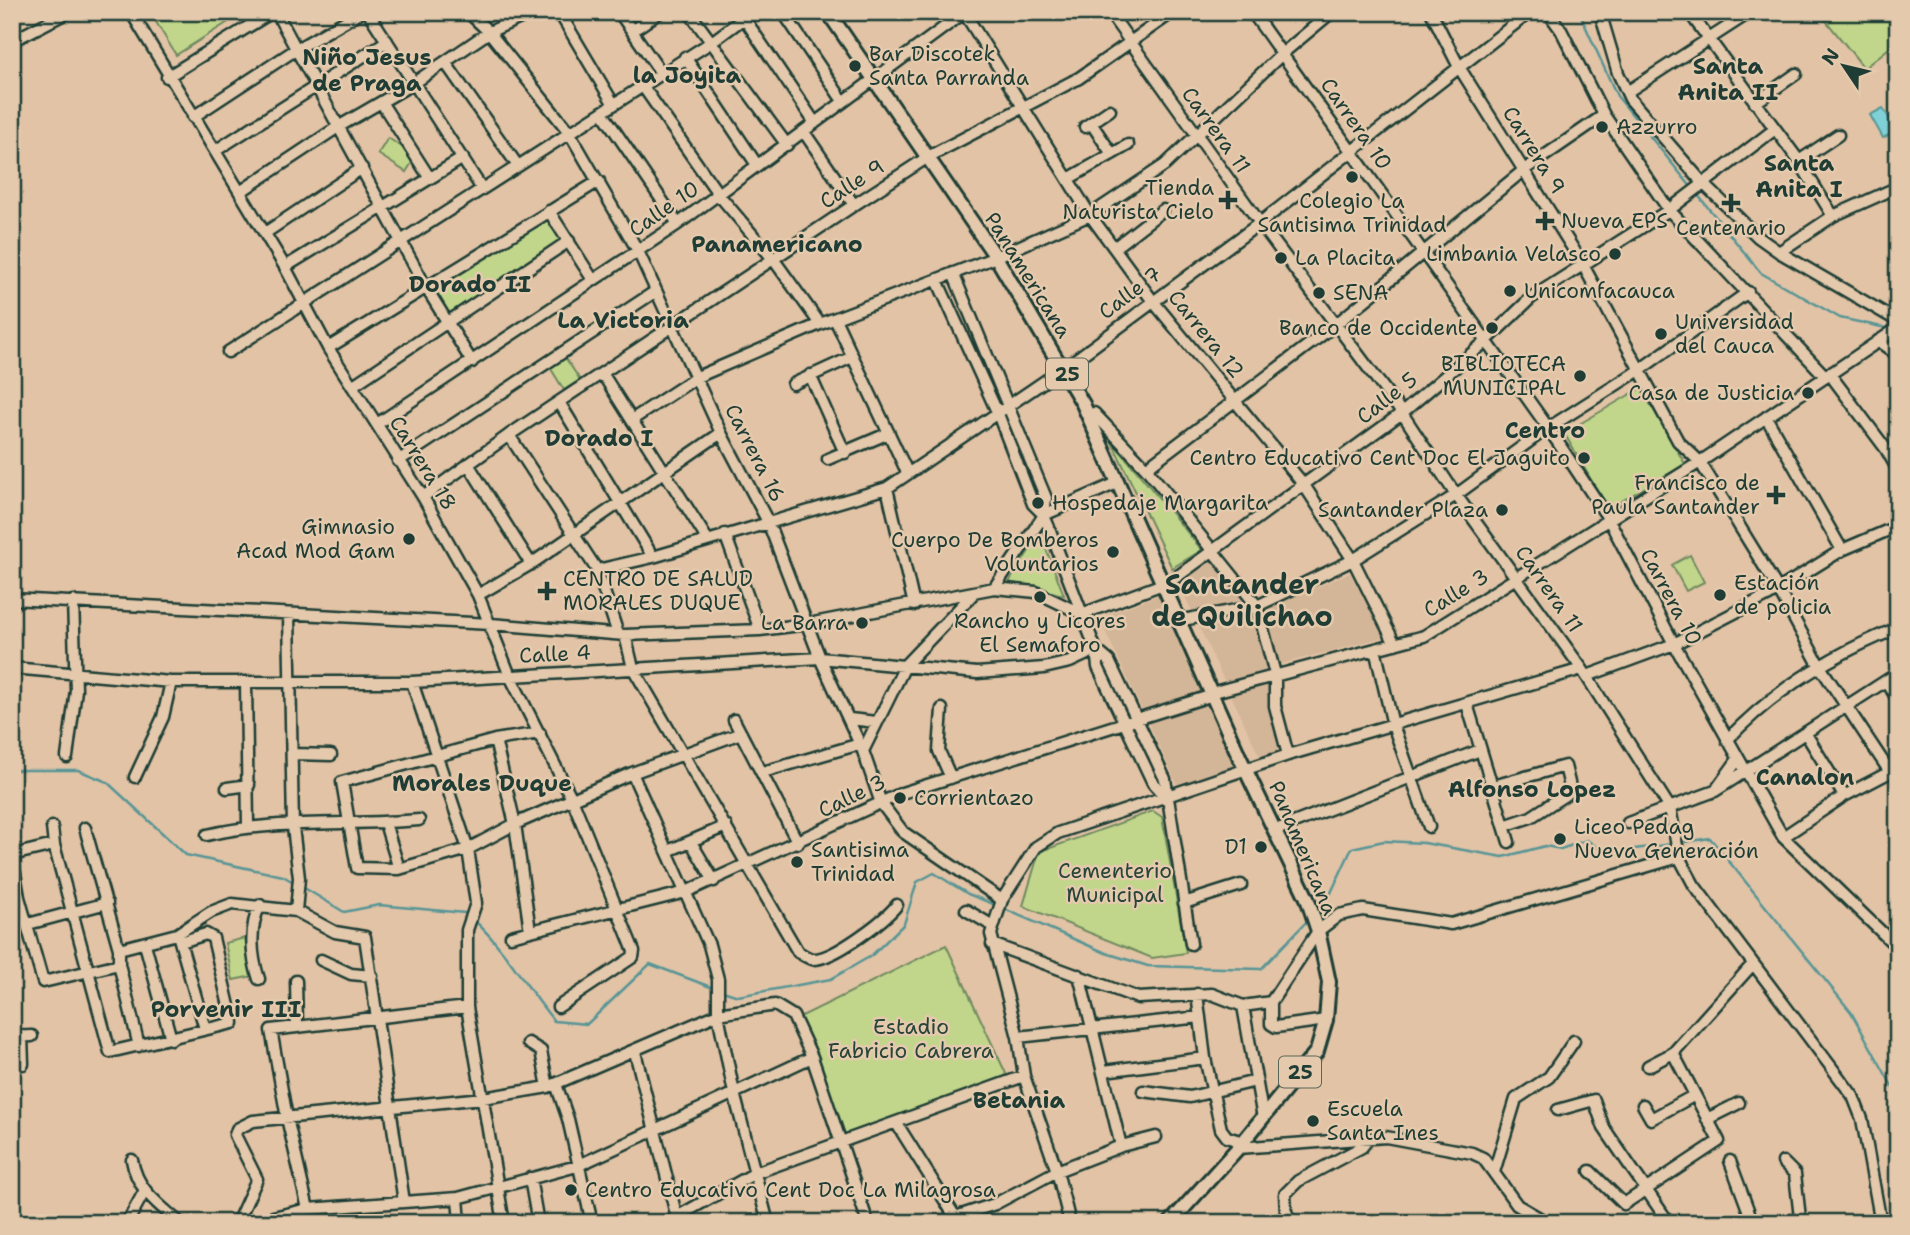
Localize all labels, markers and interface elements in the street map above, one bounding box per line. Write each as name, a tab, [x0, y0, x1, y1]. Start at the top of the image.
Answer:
north arrow	[1808, 32, 1878, 102]
place label: Bar Discotek Santa Parranda	[869, 40, 1029, 92]
district label: Niño Jesus de Praga	[302, 42, 432, 98]
text: N	[1816, 43, 1845, 70]
district label: Santa Anita II	[1678, 51, 1779, 107]
marker: Bar Discotek Santa Parranda	[847, 58, 863, 74]
district label: la Joyita	[633, 60, 741, 90]
street label: Carrera 10	[1314, 72, 1398, 176]
street label: Carrera 11	[1175, 81, 1257, 179]
street label: Carrera 9	[1496, 101, 1572, 199]
place label: Azzurro	[1616, 113, 1698, 141]
marker: Azzurro	[1594, 119, 1610, 135]
district label: Santa Anita I	[1755, 148, 1843, 204]
street label: Calle 9	[814, 153, 890, 215]
marker: Colegio La Santisima Trinidad	[1344, 169, 1360, 185]
place label: Tienda Naturista Cielo	[1062, 174, 1214, 226]
street label: Calle 10	[623, 175, 705, 243]
place label: Colegio La Santisima Trinidad	[1258, 187, 1447, 239]
marker: Tienda Naturista Cielo	[1220, 192, 1236, 208]
marker: Centenario	[1721, 193, 1741, 213]
street label: Panamericana	[978, 207, 1078, 343]
place label: Nueva EPS	[1561, 207, 1668, 235]
marker: Nueva EPS	[1535, 211, 1555, 231]
place label: Centenario	[1676, 214, 1786, 242]
district label: Panamericano	[691, 229, 863, 259]
place label: Limbania Velasco	[1426, 240, 1601, 268]
place label: La Placita	[1295, 244, 1395, 272]
marker: Limbania Velasco	[1607, 246, 1623, 262]
marker: La Placita	[1273, 250, 1289, 266]
street label: Calle 7	[1093, 260, 1167, 326]
district label: Dorado II	[409, 269, 531, 299]
place label: Unicomfacauca	[1524, 277, 1675, 305]
place label: SENA	[1333, 279, 1389, 307]
marker: Unicomfacauca	[1502, 283, 1518, 299]
street label: Carrera 12	[1162, 284, 1250, 384]
marker: SENA	[1311, 285, 1327, 301]
district label: La Victoria	[557, 305, 689, 335]
place label: Universidad del Cauca	[1675, 308, 1794, 360]
place label: Banco de Occidente	[1279, 314, 1478, 342]
marker: Banco de Occidente	[1484, 320, 1500, 336]
marker: Universidad del Cauca	[1653, 326, 1669, 342]
place label: BIBLIOTECA MUNICIPAL	[1441, 350, 1566, 402]
road number: 25	[1046, 358, 1088, 390]
street label: Calle 5	[1351, 365, 1423, 431]
marker: BIBLIOTECA MUNICIPAL	[1572, 368, 1588, 384]
place label: Casa de Justicia	[1629, 379, 1794, 407]
marker: Casa de Justicia	[1800, 385, 1816, 401]
street label: Carrera 16	[718, 399, 792, 507]
street label: Carrera 18	[383, 410, 463, 516]
district label: Centro	[1505, 415, 1585, 445]
district label: Dorado I	[545, 423, 653, 453]
place label: Centro Educativo Cent Doc El Jaguito	[1189, 444, 1570, 472]
marker: Centro Educativo Cent Doc El Jaguito	[1576, 450, 1592, 466]
place label: Francisco de Paula Santander	[1591, 469, 1760, 521]
marker: Francisco de Paula Santander	[1766, 485, 1786, 505]
place label: Hospedaje Margarita	[1052, 489, 1268, 517]
marker: Hospedaje Margarita	[1030, 495, 1046, 511]
place label: Santander Plaza	[1318, 496, 1488, 524]
marker: Santander Plaza	[1494, 502, 1510, 518]
place label: Gimnasio Acad Mod Gam	[236, 513, 395, 565]
place label: Cuerpo De Bomberos Voluntarios	[891, 526, 1099, 578]
marker: Gimnasio Acad Mod Gam	[401, 531, 417, 547]
street label: Carrera 11	[1509, 540, 1589, 638]
street label: Carrera 10	[1634, 543, 1708, 651]
marker: Cuerpo De Bomberos Voluntarios	[1105, 544, 1121, 560]
street label: Calle 3	[1418, 562, 1494, 624]
place label: CENTRO DE SALUD MORALES DUQUE	[563, 565, 753, 617]
district label: Santander de Quilichao	[1151, 565, 1333, 635]
place label: Estación de policia	[1734, 569, 1831, 621]
marker: CENTRO DE SALUD MORALES DUQUE	[537, 581, 557, 601]
marker: Estación de policia	[1712, 587, 1728, 603]
marker: Rancho y Licores El Semaforo	[1032, 589, 1048, 605]
place label: Rancho y Licores El Semaforo	[954, 607, 1126, 659]
place label: La Barra	[761, 609, 848, 637]
marker: La Barra	[854, 615, 870, 631]
street label: Calle 4	[518, 638, 592, 670]
district label: Canalon	[1756, 762, 1854, 792]
district label: Morales Duque	[392, 768, 572, 798]
street label: Calle 3	[814, 768, 890, 824]
district label: Alfonso Lopez	[1448, 774, 1616, 804]
street label: Panamericana	[1262, 777, 1344, 919]
place label: Corrientazo	[914, 784, 1034, 812]
marker: Corrientazo	[892, 790, 908, 806]
place label: Liceo Pedag Nueva Generación	[1574, 813, 1759, 865]
marker: Liceo Pedag Nueva Generación	[1552, 831, 1568, 847]
place label: D1	[1225, 833, 1247, 861]
place label: Santisima Trinidad	[811, 836, 909, 888]
marker: D1	[1253, 839, 1269, 855]
marker: Santisima Trinidad	[789, 854, 805, 870]
park label: Cementerio Municipal	[1058, 857, 1172, 909]
district label: Porvenir III	[151, 994, 301, 1024]
park label: Estadio Fabricio Cabrera	[828, 1013, 994, 1065]
road number: 25	[1279, 1056, 1321, 1088]
district label: Betania	[973, 1085, 1065, 1115]
place label: Escuela Santa Ines	[1327, 1095, 1439, 1147]
marker: Escuela Santa Ines	[1305, 1113, 1321, 1129]
place label: Centro Educativo Cent Doc La Milagrosa	[585, 1176, 996, 1204]
marker: Centro Educativo Cent Doc La Milagrosa	[563, 1182, 579, 1198]

